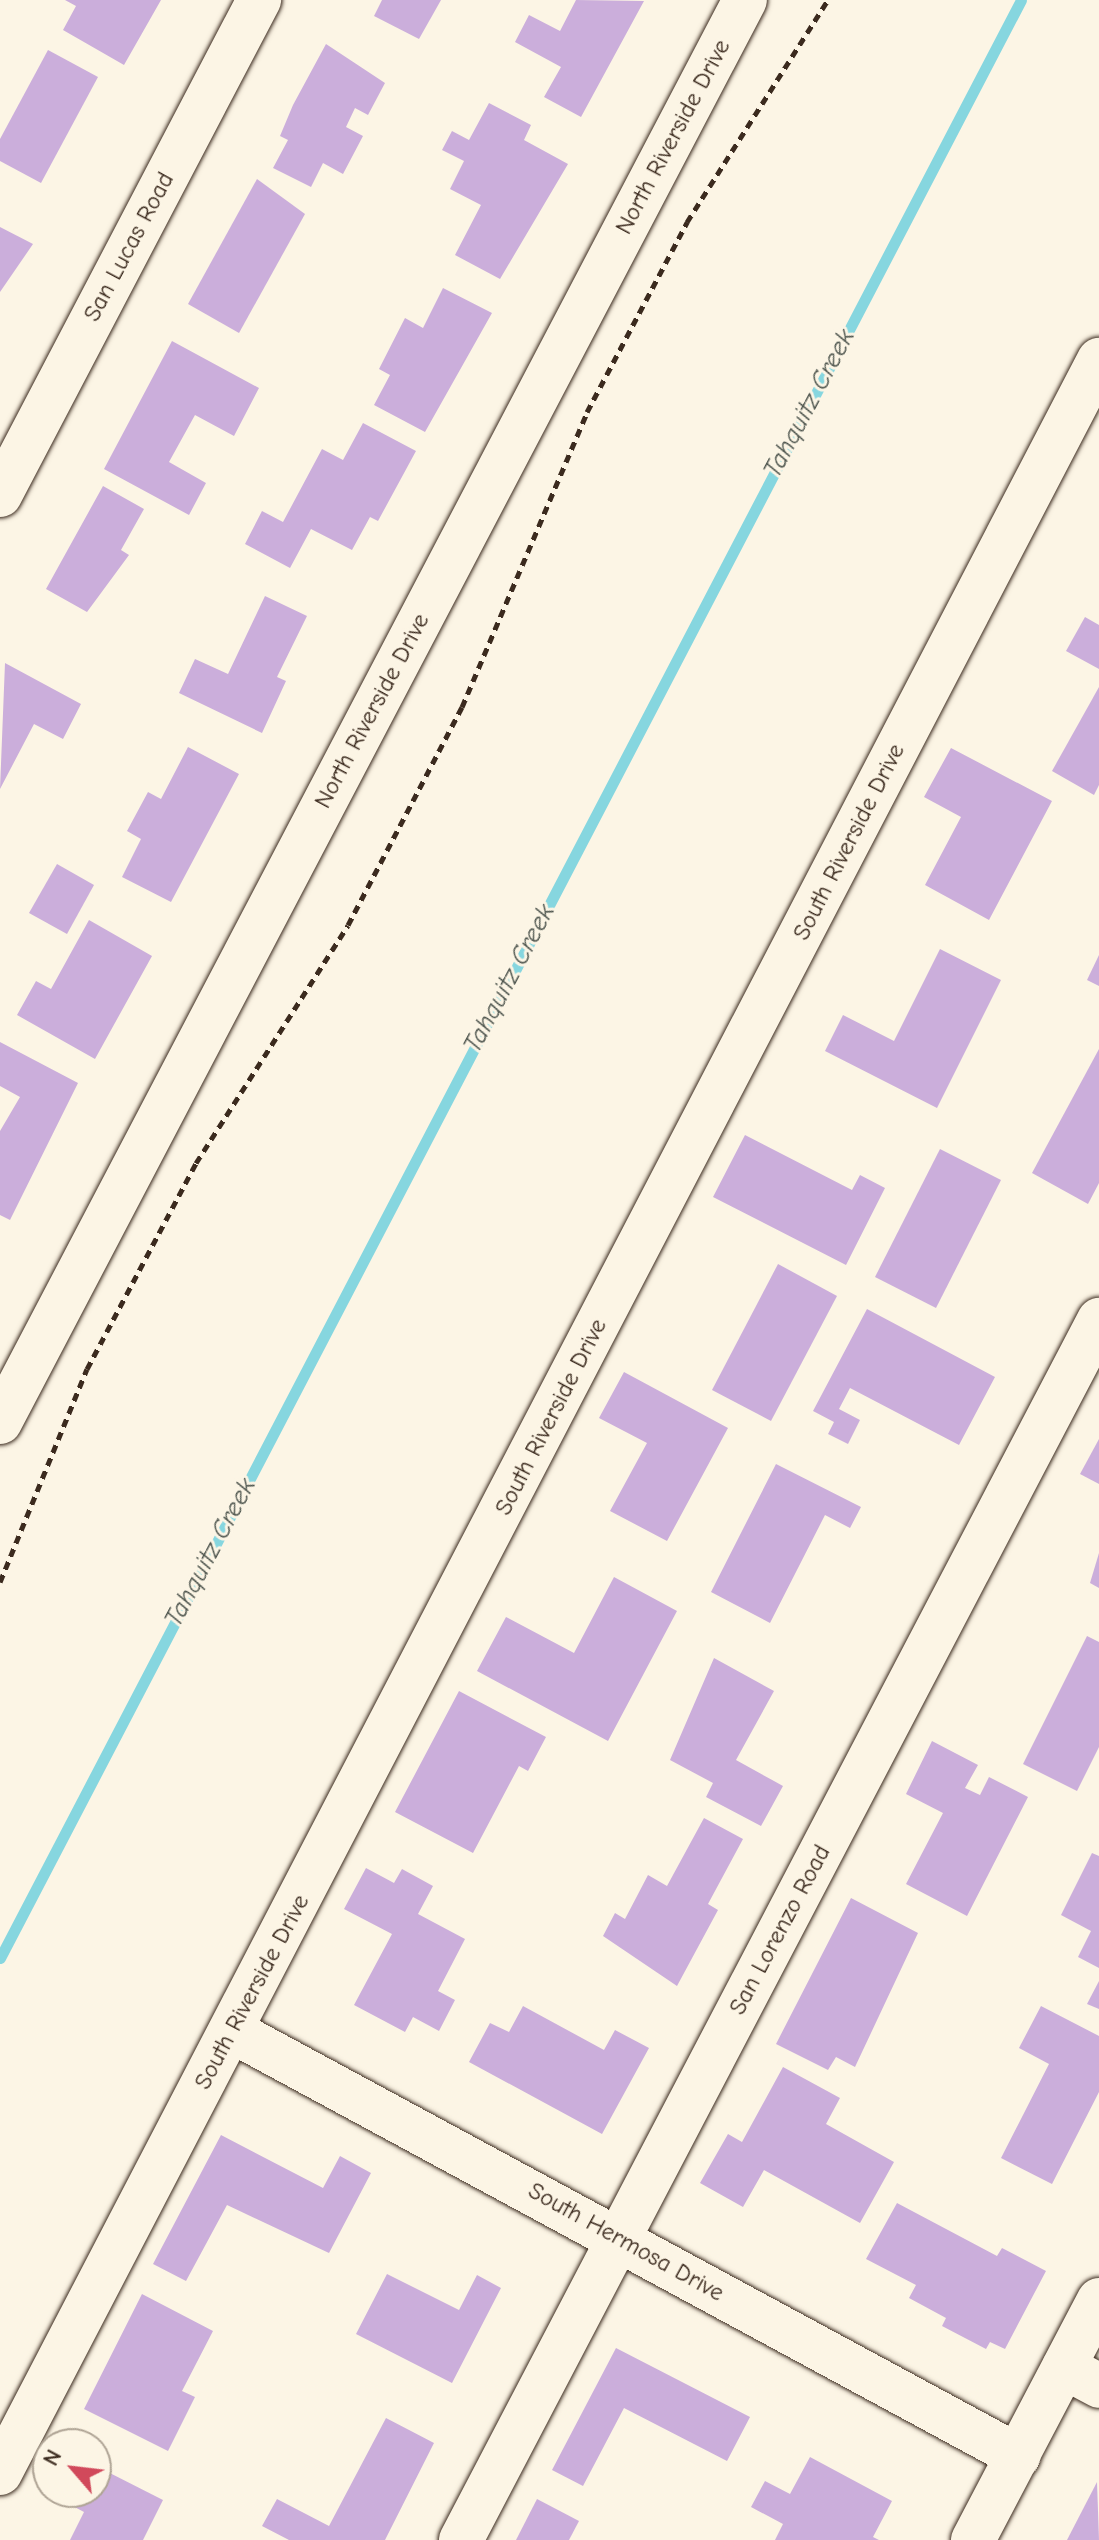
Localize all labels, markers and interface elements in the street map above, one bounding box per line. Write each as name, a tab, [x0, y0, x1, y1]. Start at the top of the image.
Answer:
street label: North Riverside Drive	[609, 35, 737, 239]
street label: San Lucas Road	[78, 168, 180, 326]
water label: Tahquitz Creek	[758, 324, 862, 484]
street label: North Riverside Drive	[308, 609, 436, 813]
street label: South Riverside Drive	[787, 739, 911, 945]
water label: Tahquitz Creek	[458, 899, 562, 1059]
street label: South Riverside Drive	[489, 1314, 613, 1520]
water label: Tahquitz Creek	[159, 1473, 263, 1633]
street label: San Lorenzo Road	[723, 1840, 837, 2020]
street label: South Riverside Drive	[188, 1890, 316, 2094]
street label: South Hermosa Drive	[523, 2176, 729, 2308]
north arrow	[32, 2428, 112, 2508]
text: N	[38, 2445, 67, 2470]

